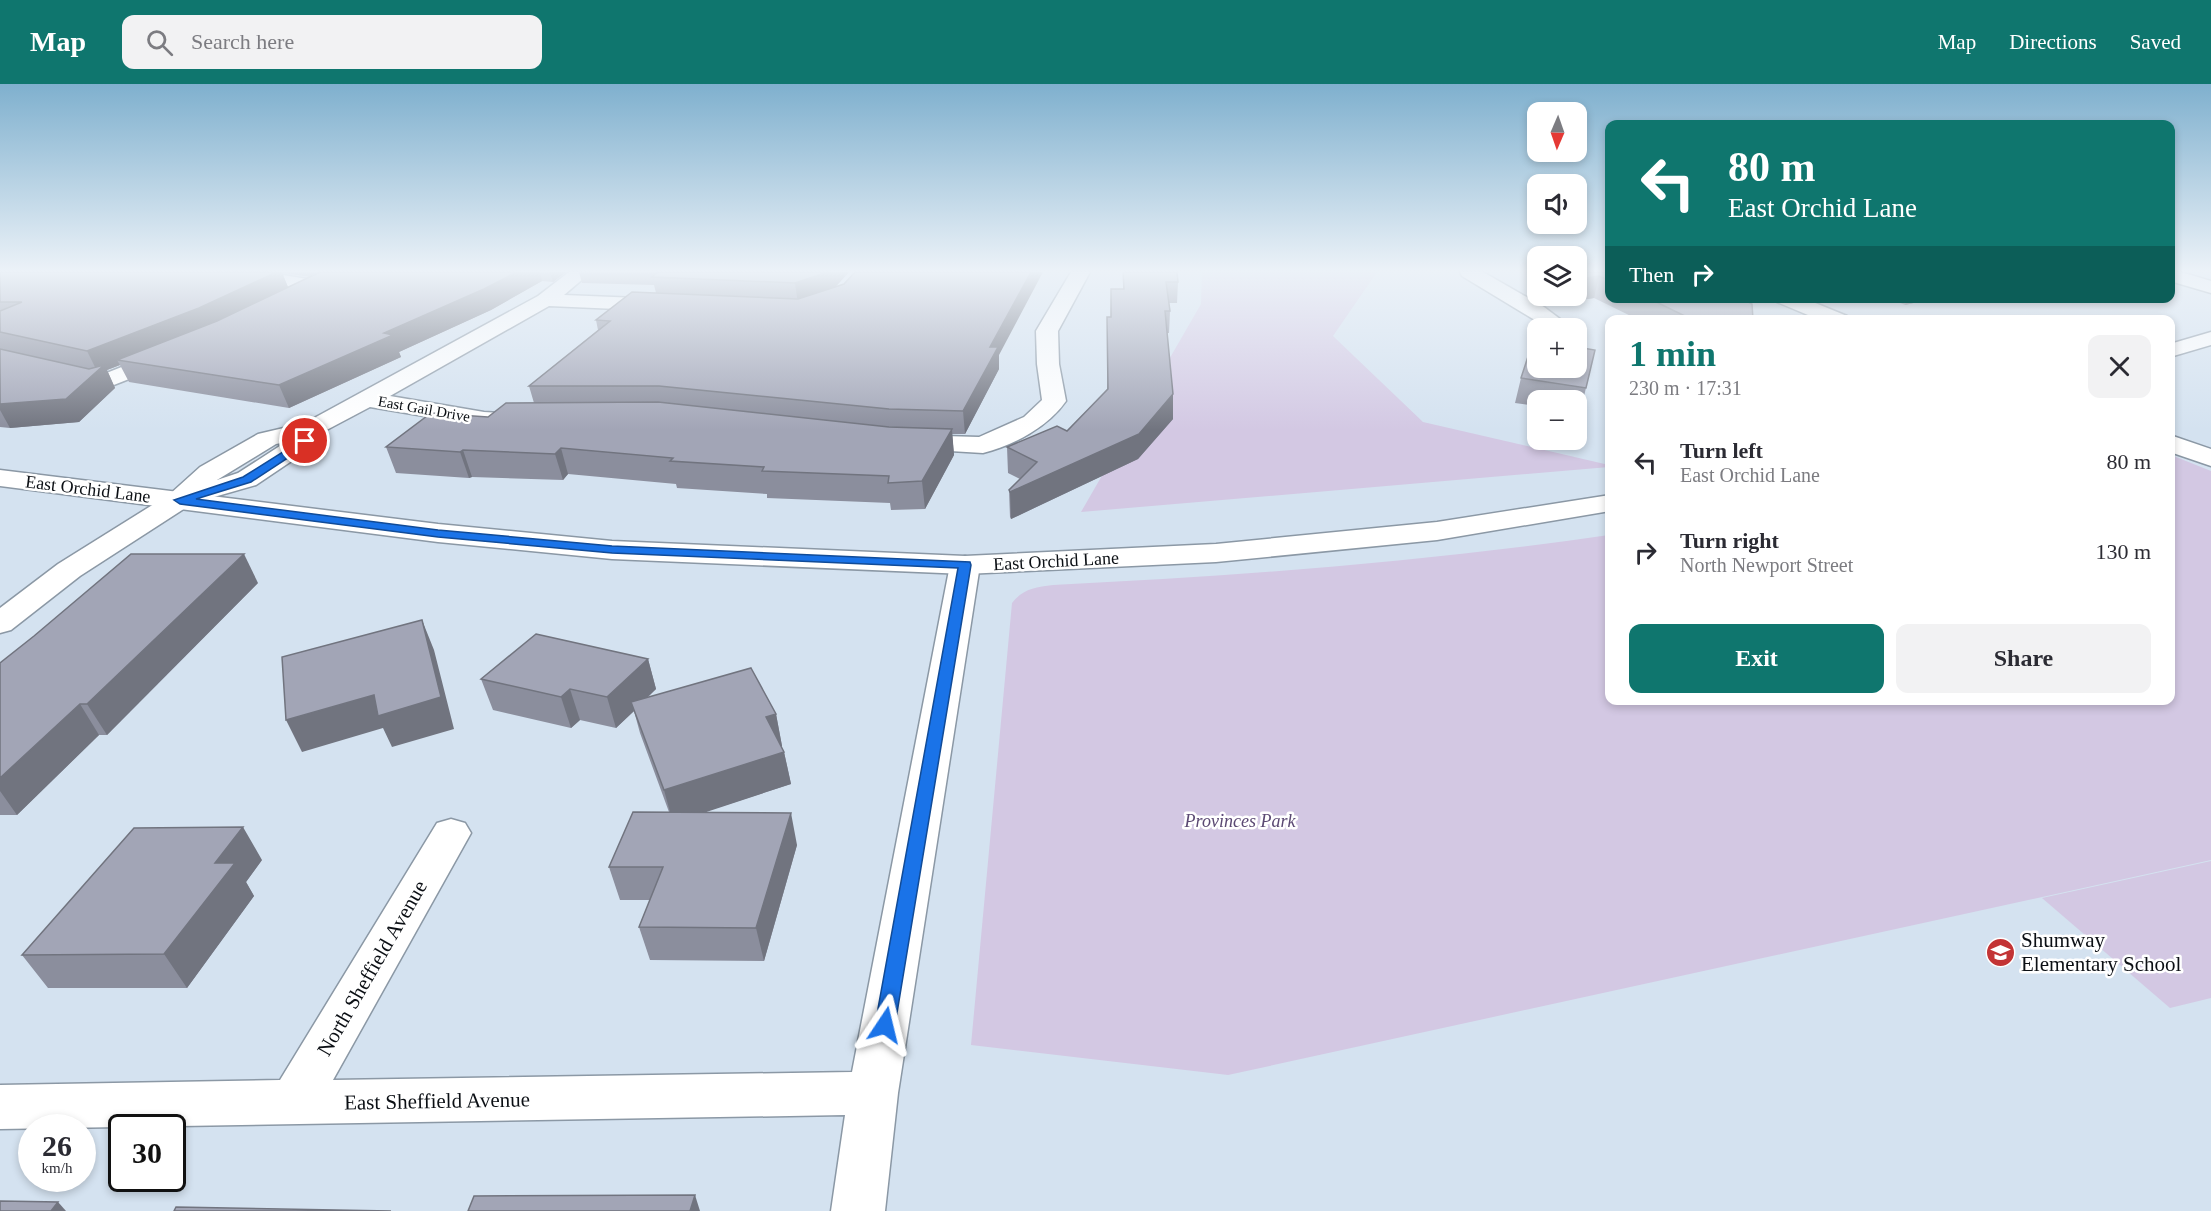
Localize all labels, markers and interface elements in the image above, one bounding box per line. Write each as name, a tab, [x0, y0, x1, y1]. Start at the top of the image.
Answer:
search box	[122, 15, 542, 69]
text: Map	[30, 26, 86, 57]
icon: search	[143, 26, 176, 59]
text: Search here	[191, 29, 294, 54]
text: Map	[1938, 30, 1976, 54]
text: Directions	[2009, 30, 2097, 54]
text: Saved	[2130, 30, 2181, 54]
north arrow	[1527, 102, 1587, 162]
map controls	[1527, 102, 1587, 450]
icon: left	[1629, 144, 1707, 222]
text: 80 m	[1728, 144, 1816, 190]
button: sound	[1527, 174, 1587, 234]
text: East Orchid Lane	[1728, 193, 1917, 223]
button: layers	[1527, 246, 1587, 306]
icon: right	[1686, 258, 1719, 291]
text: Then	[1629, 262, 1674, 287]
button: +	[1527, 318, 1587, 378]
text: 1 min	[1629, 334, 1716, 374]
button: close	[2088, 335, 2151, 398]
text: 230 m · 17:31	[1629, 377, 1742, 399]
button: −	[1527, 390, 1587, 450]
street label: East Gail Drive	[377, 393, 472, 425]
pin	[279, 415, 330, 466]
icon: arrive	[288, 424, 321, 457]
text: Turn left	[1680, 438, 1763, 463]
icon: left	[1629, 446, 1662, 479]
text: 80 m	[2106, 449, 2151, 474]
text: East Orchid Lane	[1680, 464, 1820, 486]
street label: East Orchid Lane	[24, 471, 152, 507]
text: Turn right	[1680, 528, 1779, 553]
icon: right	[1629, 536, 1662, 569]
text: 130 m	[2095, 539, 2151, 564]
street label: East Orchid Lane	[993, 548, 1119, 574]
text: North Newport Street	[1680, 554, 1853, 576]
button: Exit	[1629, 624, 1884, 693]
button: Share	[1896, 624, 2151, 693]
park label: Provinces Park	[1184, 811, 1296, 831]
street label: North Sheffield Avenue	[312, 876, 432, 1060]
place label: Shumway Elementary School	[2021, 928, 2182, 976]
school or university icon: Shumway Elementary School	[1984, 936, 2016, 968]
position arrow	[853, 993, 917, 1057]
street label: East Sheffield Avenue	[344, 1087, 530, 1115]
speed limit sign: 30	[108, 1114, 186, 1192]
text: 26	[42, 1129, 72, 1162]
text: km/h	[42, 1160, 72, 1176]

